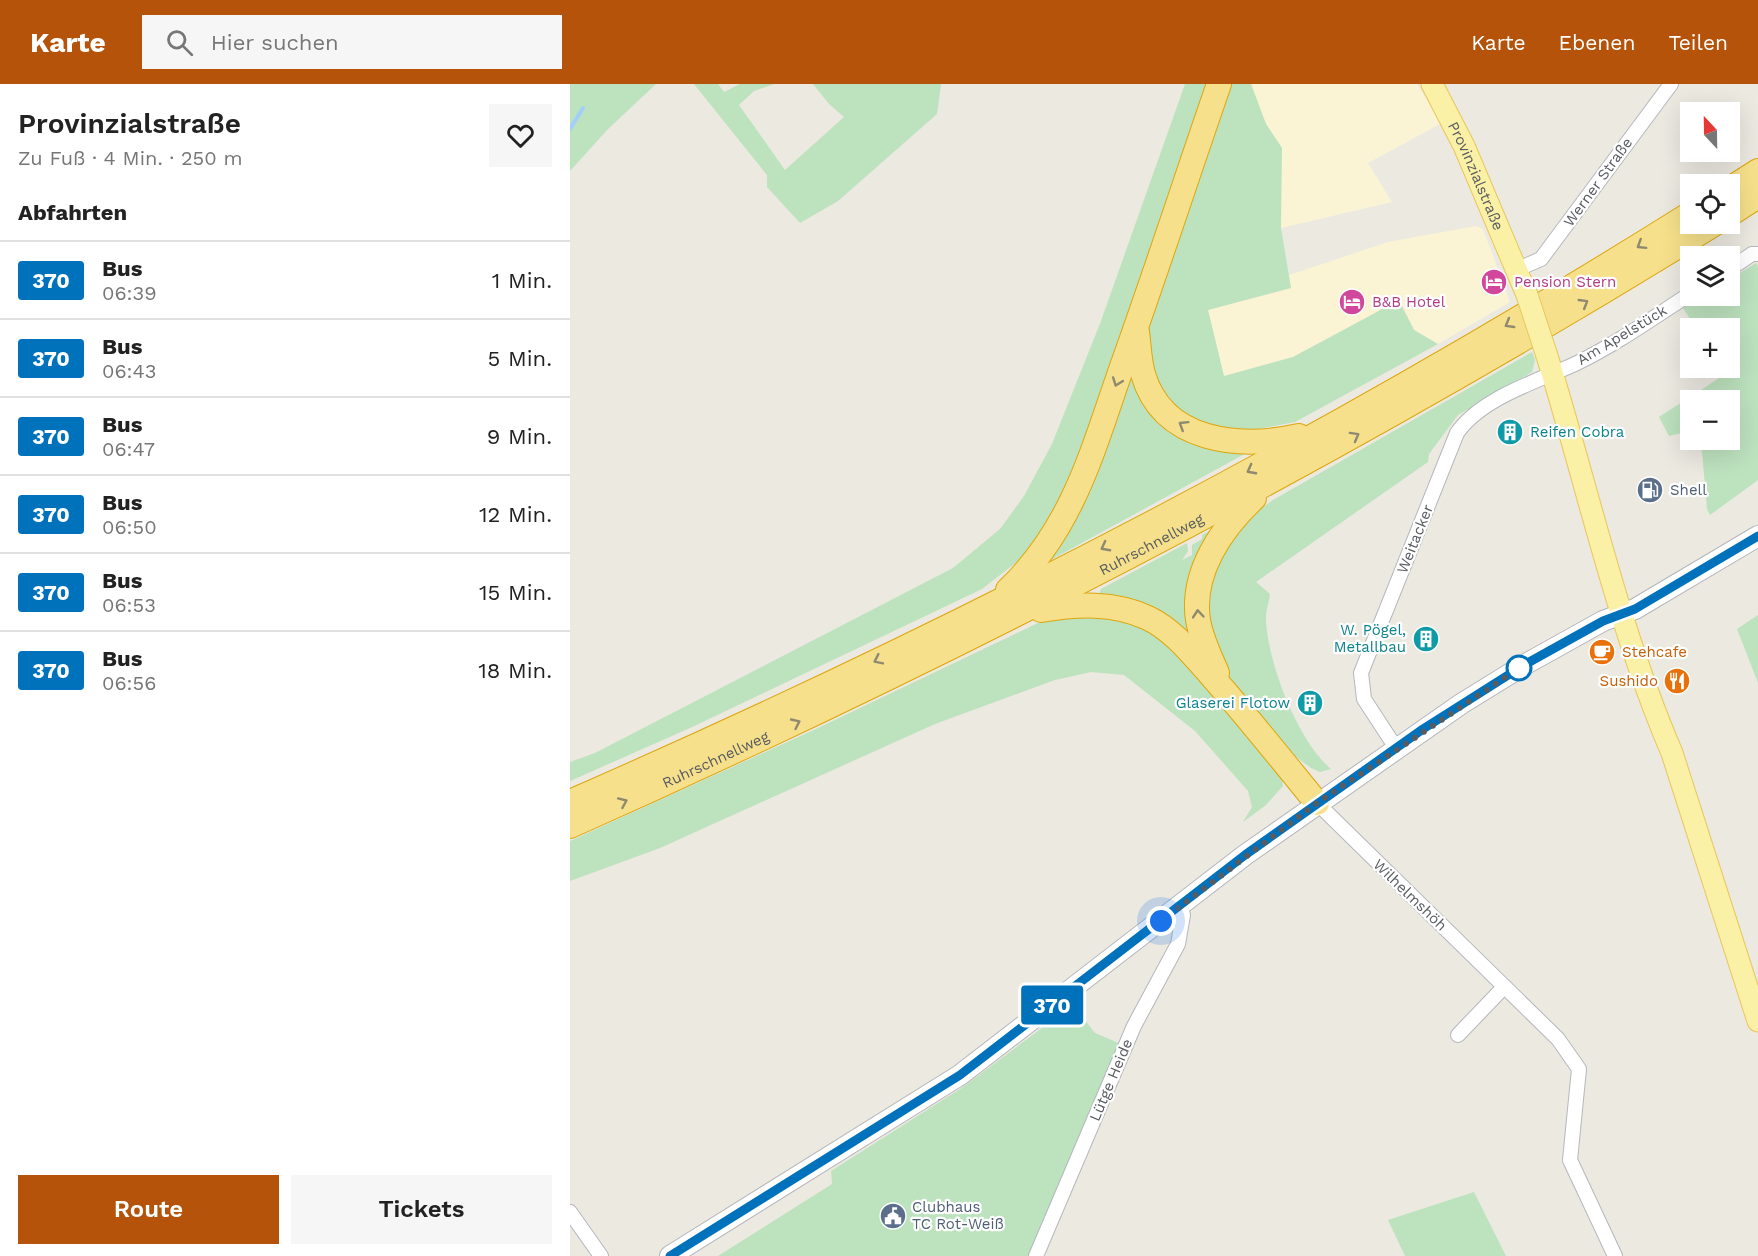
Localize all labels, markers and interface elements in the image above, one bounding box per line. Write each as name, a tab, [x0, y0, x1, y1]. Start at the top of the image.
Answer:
search box	[142, 15, 562, 69]
text: Karte	[30, 26, 106, 59]
icon: search	[163, 26, 196, 59]
text: Hier suchen	[211, 30, 339, 55]
text: Karte	[1471, 30, 1526, 55]
text: Ebenen	[1559, 30, 1635, 55]
text: Teilen	[1668, 30, 1728, 55]
north arrow	[1680, 102, 1740, 162]
map controls	[1680, 102, 1740, 450]
button: heart	[489, 104, 552, 167]
text: Provinzialstraße	[18, 107, 241, 140]
street label: Provinzialstraße	[1444, 119, 1508, 233]
street label: Werner Straße	[1560, 134, 1636, 230]
text: Zu Fuß · 4 Min. · 250 m	[18, 146, 243, 170]
button: locate	[1680, 174, 1740, 234]
text: Abfahrten	[18, 200, 127, 225]
one-way arrow	[1637, 237, 1647, 249]
button: layers	[1680, 246, 1740, 306]
text: Bus	[102, 256, 142, 281]
hotel icon: Pension Stern	[1479, 267, 1509, 297]
text: 370	[32, 268, 70, 293]
text: 1 Min.	[492, 268, 552, 293]
place label: Pension Stern	[1514, 273, 1616, 291]
text: 06:39	[102, 281, 157, 305]
hotel icon: B&B Hotel	[1337, 287, 1367, 317]
place label: B&B Hotel	[1372, 293, 1446, 311]
one-way arrow	[1578, 299, 1588, 311]
street label: Am Apelstück	[1574, 301, 1671, 369]
one-way arrow	[1504, 317, 1515, 328]
button: +	[1680, 318, 1740, 378]
text: Bus	[102, 334, 142, 359]
text: 370	[32, 346, 70, 371]
text: 5 Min.	[488, 346, 552, 371]
text: 06:43	[102, 359, 156, 383]
one-way arrow	[1111, 376, 1124, 387]
button: −	[1680, 390, 1740, 450]
text: Bus	[102, 412, 142, 437]
building icon: Reifen Cobra	[1495, 417, 1525, 447]
one-way arrow	[1178, 422, 1189, 433]
place label: Reifen Cobra	[1530, 423, 1625, 441]
text: 370	[32, 424, 70, 449]
text: 9 Min.	[487, 424, 552, 449]
one-way arrow	[1349, 432, 1359, 443]
text: 06:47	[102, 437, 155, 461]
one-way arrow	[1246, 463, 1257, 474]
fuel station icon: Shell	[1635, 475, 1665, 505]
place label: Shell	[1670, 481, 1707, 499]
text: Bus	[102, 490, 142, 515]
text: 370	[32, 502, 70, 527]
text: 12 Min.	[479, 502, 552, 527]
street label: Weitacker	[1393, 502, 1437, 576]
street label: Ruhrschnellweg	[1096, 510, 1207, 579]
text: 06:50	[102, 515, 157, 539]
one-way arrow	[1101, 540, 1111, 551]
text: Bus	[102, 568, 142, 593]
text: 370	[32, 580, 70, 605]
text: 15 Min.	[479, 580, 552, 605]
text: 06:53	[102, 593, 156, 617]
one-way arrow	[1192, 610, 1205, 619]
place label: W. Pögel, Metallbau	[1334, 621, 1406, 656]
building icon: W. Pögel, Metallbau	[1411, 624, 1441, 654]
cafe icon: Stehcafe	[1587, 637, 1617, 667]
place label: Stehcafe	[1622, 643, 1687, 661]
text: Bus	[102, 646, 142, 671]
one-way arrow	[873, 653, 884, 665]
unlabelled marker	[1506, 655, 1532, 681]
text: 370	[32, 658, 70, 683]
text: 18 Min.	[478, 658, 552, 683]
restaurant icon: Sushido	[1662, 666, 1692, 696]
text: 06:56	[102, 671, 156, 695]
place label: Sushido	[1600, 672, 1658, 690]
building icon: Glaserei Flotow	[1295, 688, 1325, 718]
place label: Glaserei Flotow	[1176, 694, 1290, 712]
one-way arrow	[789, 719, 800, 731]
street label: Ruhrschnellweg	[659, 727, 772, 792]
one-way arrow	[617, 797, 628, 809]
street label: Wilhelmshöh	[1369, 855, 1451, 935]
your location	[1146, 906, 1176, 936]
line badge: 370	[1018, 986, 1086, 1024]
text: 370	[1033, 993, 1071, 1018]
street label: Lütge Heide	[1086, 1036, 1136, 1124]
button: Route	[18, 1175, 279, 1244]
button: Tickets	[291, 1175, 552, 1244]
place label: Clubhaus TC Rot-Weiß	[912, 1198, 1004, 1233]
public building icon: Clubhaus TC Rot-Weiß	[878, 1201, 908, 1231]

